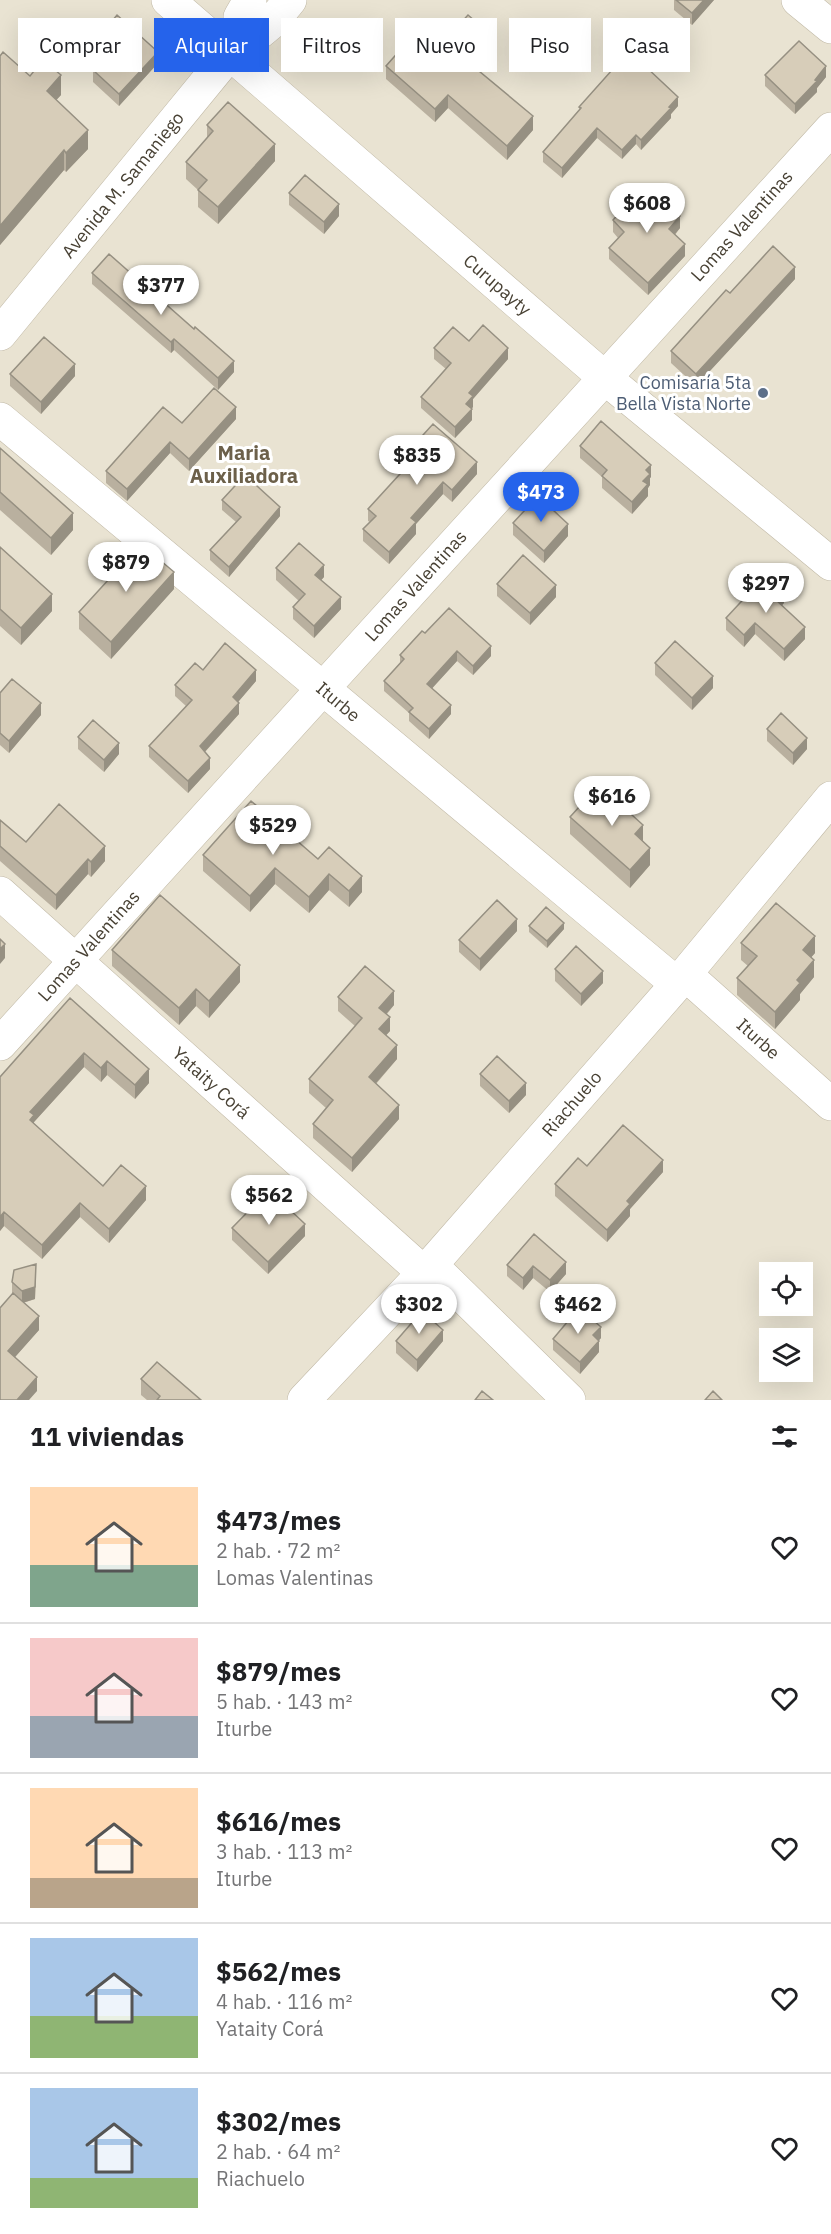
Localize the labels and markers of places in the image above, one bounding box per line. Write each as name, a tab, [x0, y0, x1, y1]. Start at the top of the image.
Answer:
pin: $608	[611, 183, 683, 234]
pin: $377	[125, 265, 197, 316]
place label: Comisaría 5ta Bella Vista Norte	[616, 371, 751, 415]
marker: Comisaría 5ta Bella Vista Norte	[756, 386, 770, 400]
pin: $835	[381, 435, 453, 486]
pin: $473	[505, 472, 577, 523]
pin: $879	[90, 542, 162, 593]
pin: $297	[730, 563, 802, 614]
pin: $616	[576, 776, 648, 827]
pin: $529	[237, 805, 309, 856]
pin: $562	[233, 1175, 305, 1226]
pin: $302	[383, 1284, 455, 1335]
pin: $462	[542, 1284, 614, 1335]

